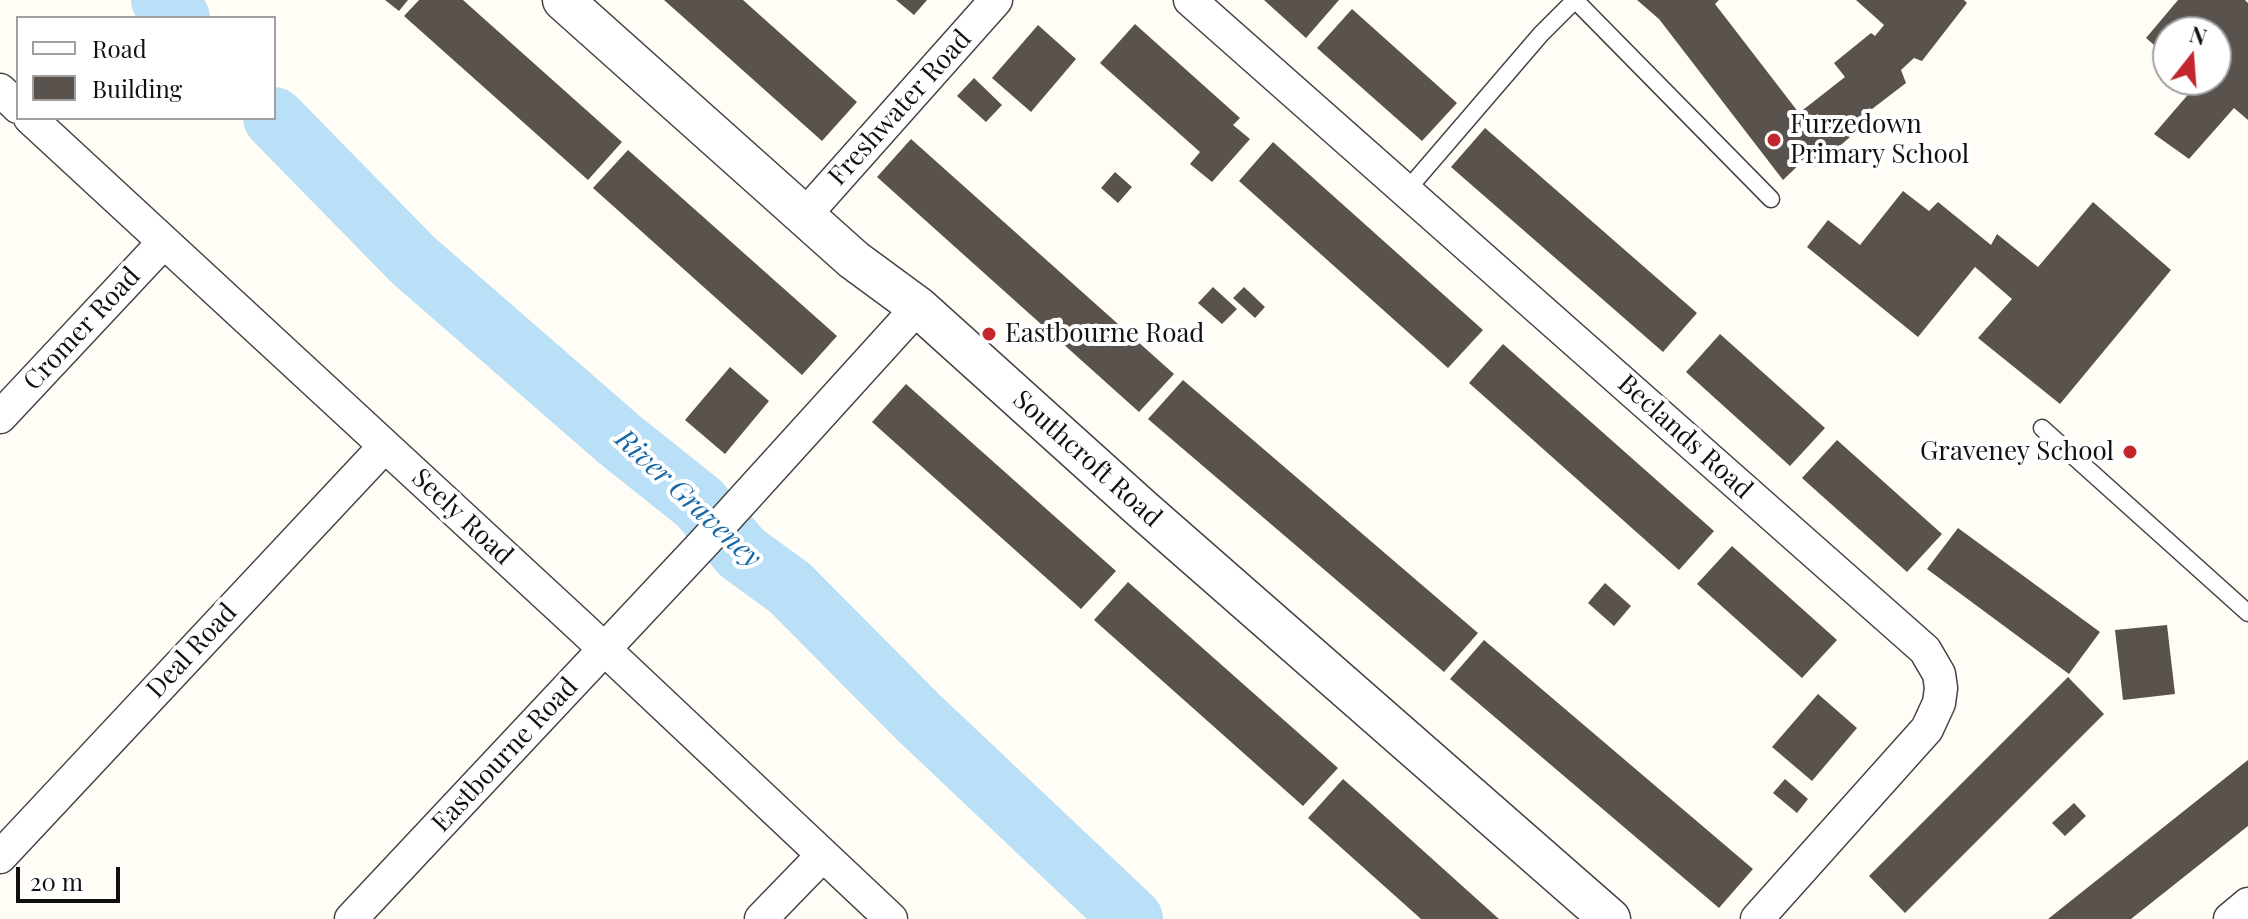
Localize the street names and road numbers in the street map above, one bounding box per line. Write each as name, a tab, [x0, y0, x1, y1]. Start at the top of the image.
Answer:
street label: Freshwater Road	[822, 24, 978, 192]
street label: Cromer Road	[17, 261, 147, 397]
street label: Beclands Road	[1611, 368, 1759, 506]
street label: Southcroft Road	[1006, 384, 1168, 534]
street label: Seely Road	[405, 462, 519, 572]
street label: Deal Road	[140, 597, 244, 705]
street label: Eastbourne Road	[426, 671, 584, 839]

